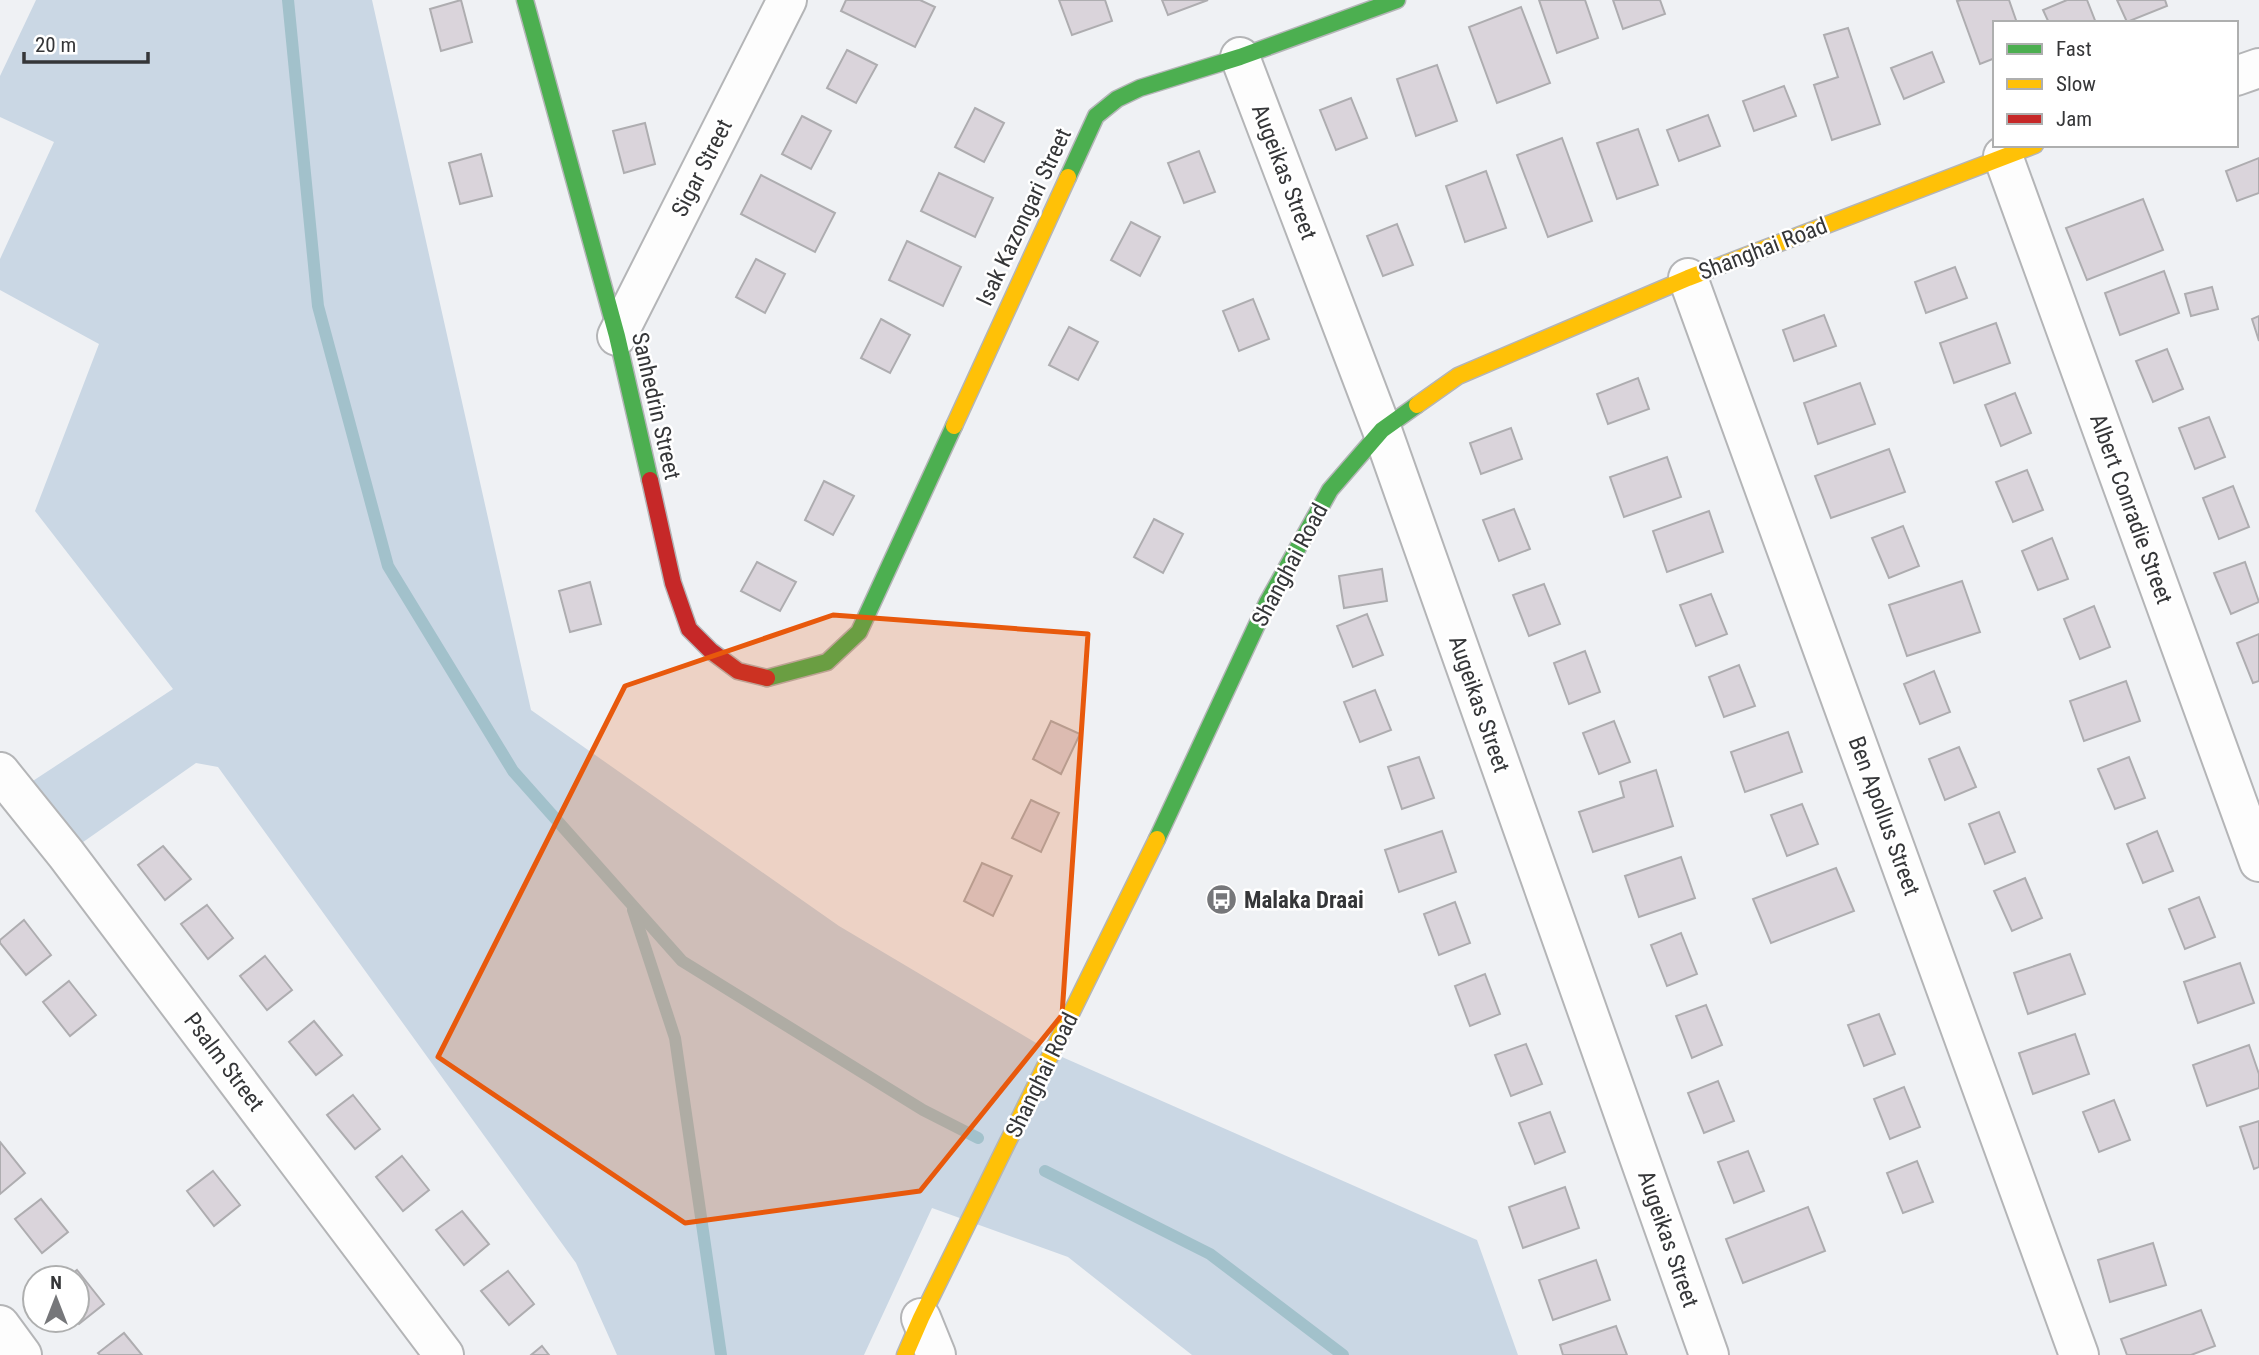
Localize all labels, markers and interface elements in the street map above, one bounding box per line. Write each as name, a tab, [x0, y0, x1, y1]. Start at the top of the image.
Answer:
scale bar	[24, 21, 149, 65]
legend	[1993, 21, 2238, 147]
text: 20 m	[35, 33, 76, 57]
text: Fast	[2056, 37, 2092, 61]
text: Slow	[2056, 72, 2096, 96]
street label: Augeikas Street	[1246, 101, 1322, 243]
text: Jam	[2056, 107, 2092, 131]
street label: Sigar Street	[666, 115, 738, 221]
street label: Isak Kazongari Street	[971, 124, 1077, 310]
street label: Shanghai Road	[1695, 212, 1831, 286]
street label: Sanhedrin Street	[626, 330, 686, 482]
street label: Albert Conradie Street	[2084, 410, 2178, 608]
street label: Shanghai Road	[1246, 499, 1334, 631]
street label: Augeikas Street	[1443, 632, 1515, 776]
street label: Ben Apollus Street	[1843, 733, 1925, 899]
bus stop icon: Malaka Draai	[1204, 883, 1238, 917]
place label: Malaka Draai	[1244, 887, 1364, 914]
street label: Psalm Street	[178, 1008, 270, 1116]
street label: Shanghai Road	[1000, 1008, 1084, 1142]
street label: Augeikas Street	[1632, 1167, 1704, 1311]
north arrow	[21, 1264, 91, 1334]
text: N	[50, 1271, 62, 1294]

